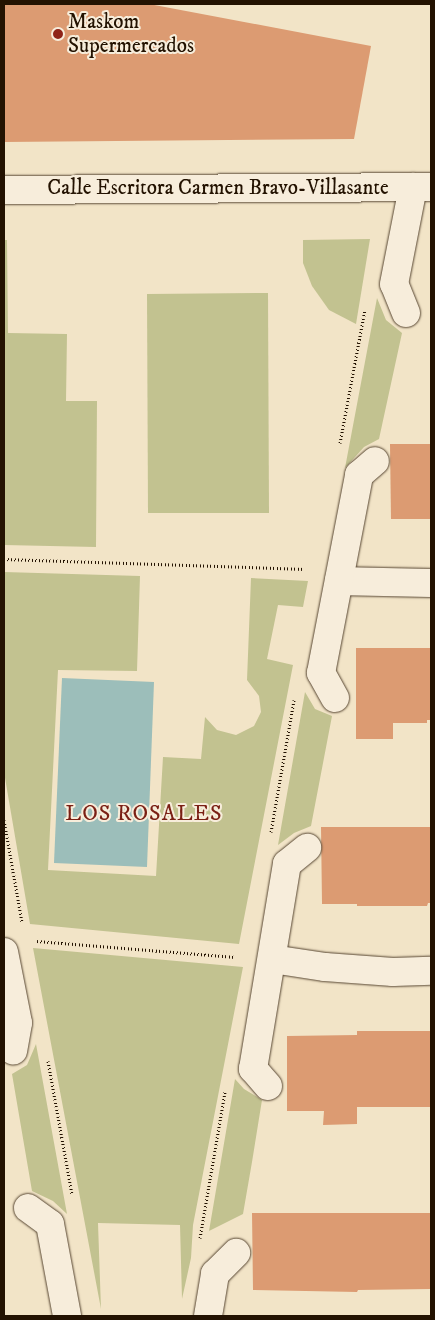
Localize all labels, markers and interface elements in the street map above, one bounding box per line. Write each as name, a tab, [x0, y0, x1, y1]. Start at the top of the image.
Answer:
place label: Maskom Supermercados	[68, 9, 194, 59]
marker: Maskom Supermercados	[52, 28, 64, 40]
street label: Calle Escritora Carmen Bravo-Villasante	[47, 175, 389, 201]
district label: LOS ROSALES	[64, 801, 224, 827]

